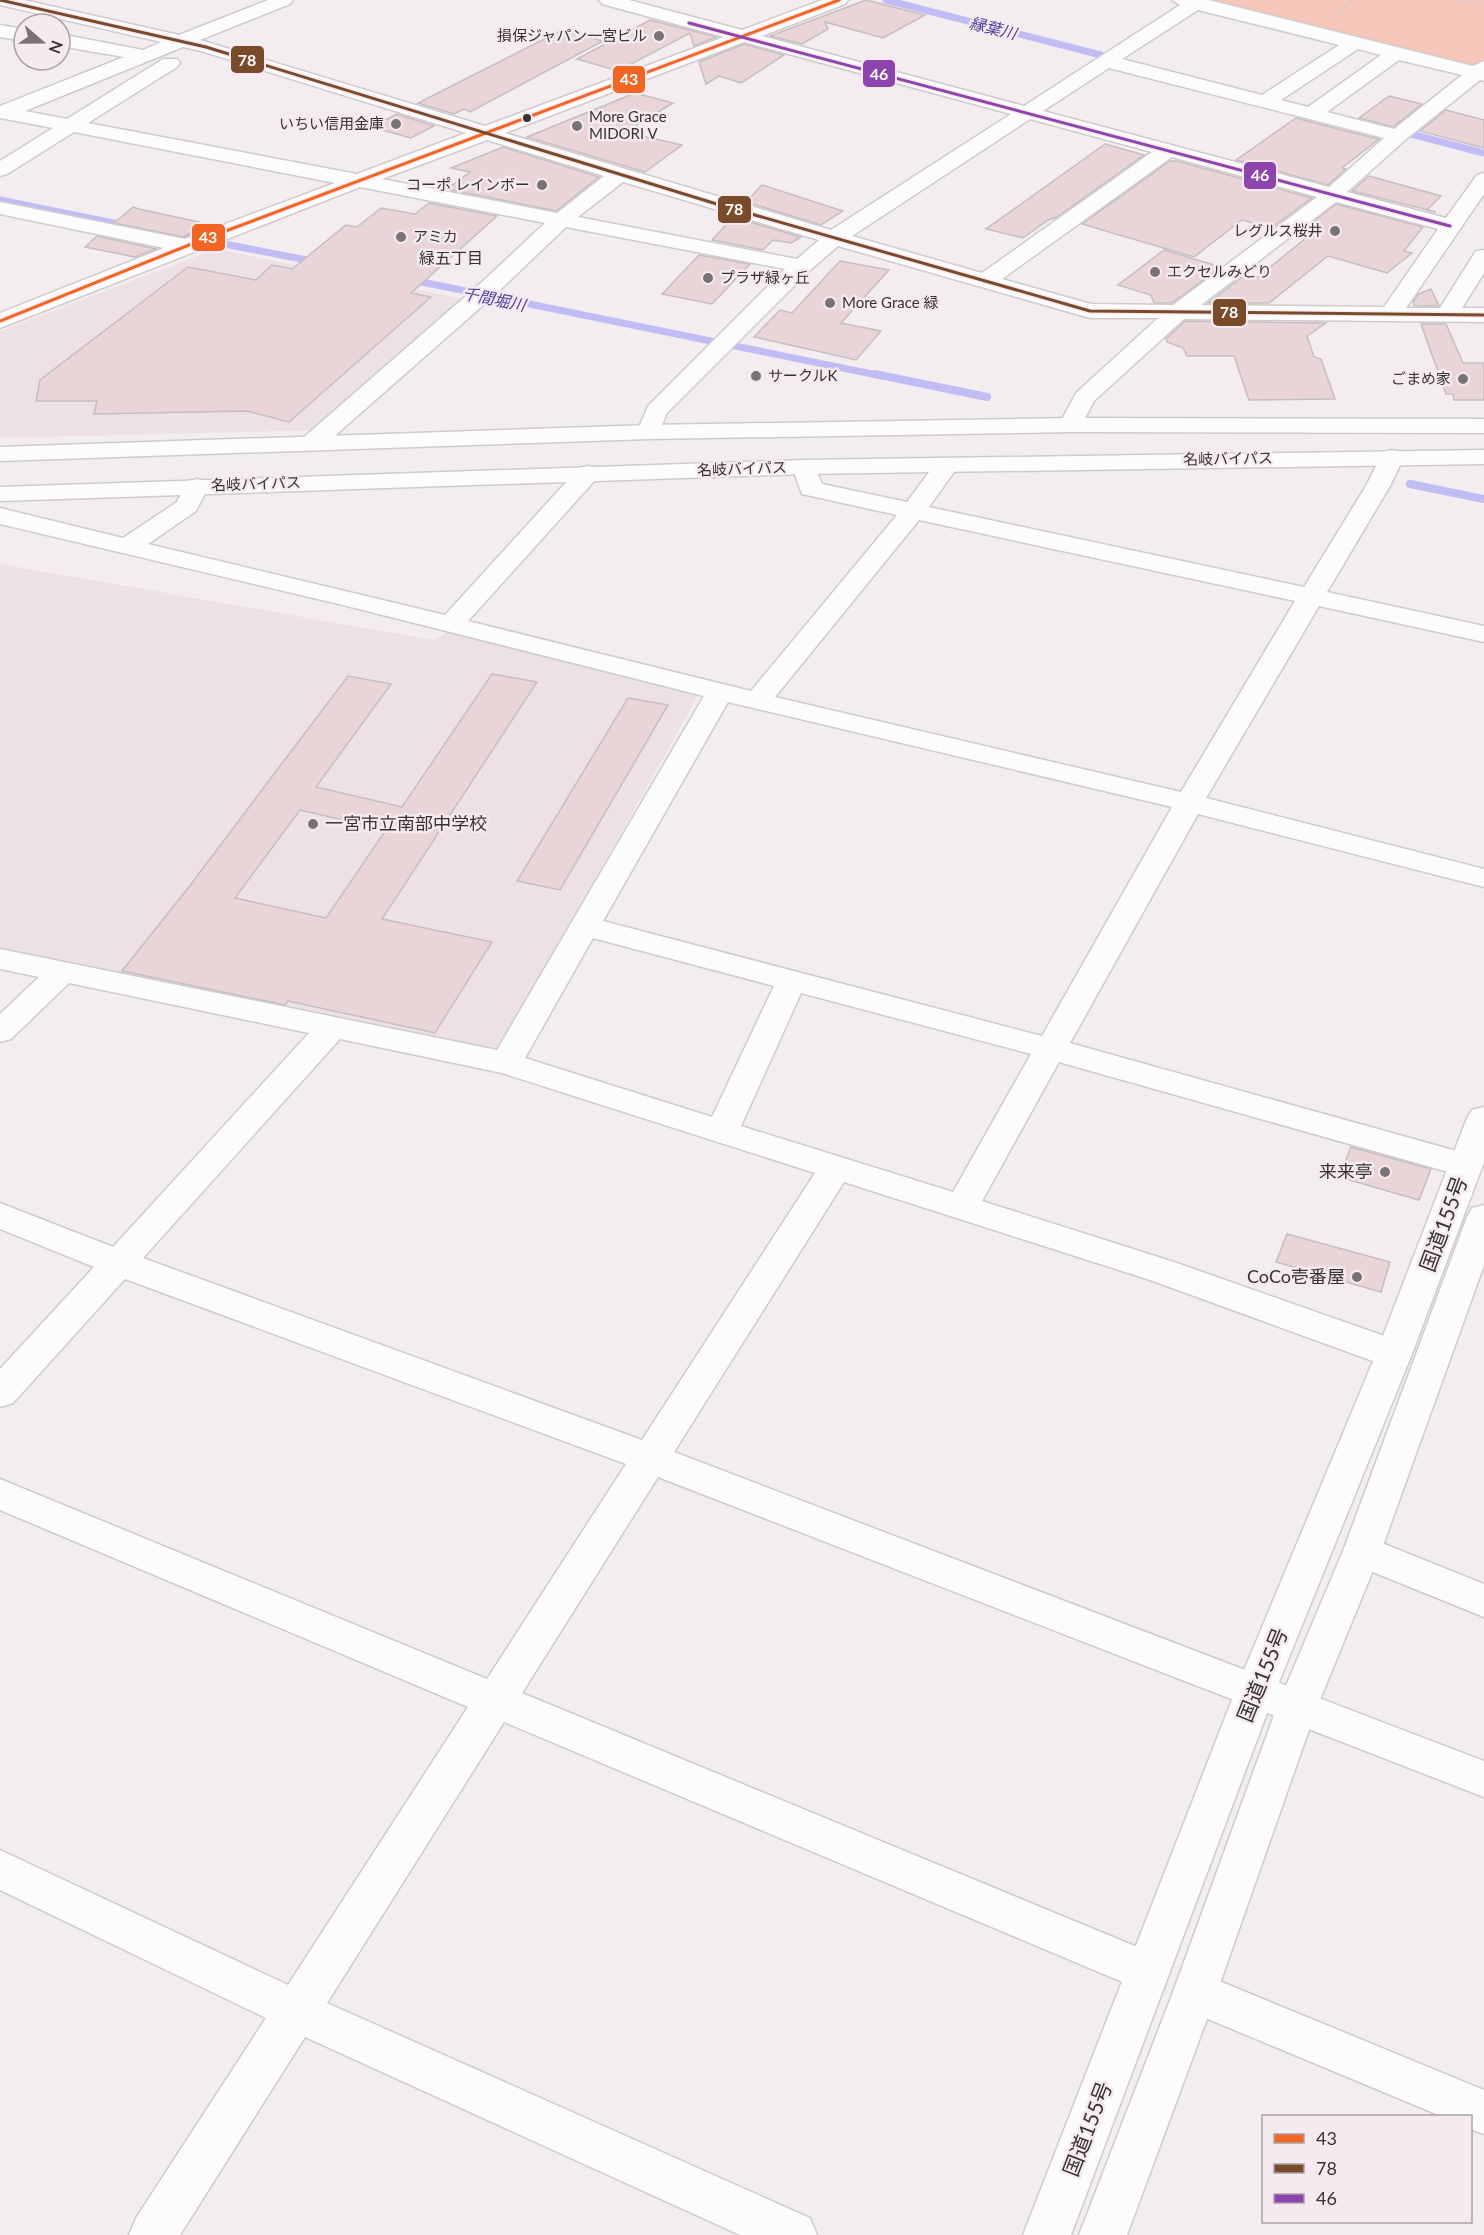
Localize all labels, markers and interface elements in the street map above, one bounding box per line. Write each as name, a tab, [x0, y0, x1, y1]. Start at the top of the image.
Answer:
north arrow	[12, 12, 72, 72]
water label: 縁葉川	[968, 12, 1021, 43]
place label: 損保ジャパン一宮ビル	[497, 26, 647, 44]
marker: 損保ジャパン一宮ビル	[652, 29, 666, 43]
text: N	[46, 38, 68, 56]
line badge: 78	[230, 45, 265, 74]
text: 78	[238, 50, 256, 69]
line badge: 46	[862, 59, 896, 88]
text: 46	[870, 64, 888, 83]
line badge: 43	[612, 65, 646, 94]
text: 43	[620, 69, 638, 88]
place label: More Grace MIDORI V	[589, 107, 667, 142]
unlabelled marker	[521, 112, 533, 124]
place label: いちい信用金庫	[279, 114, 384, 132]
marker: いちい信用金庫	[389, 117, 403, 131]
marker: More Grace MIDORI V	[570, 119, 584, 133]
line badge: 46	[1243, 161, 1277, 190]
text: 46	[1251, 165, 1269, 184]
place label: コーポ レインボー	[406, 175, 530, 193]
marker: コーポ レインボー	[535, 178, 549, 192]
line badge: 78	[717, 195, 752, 224]
text: 78	[725, 199, 743, 218]
place label: レグルス桜井	[1233, 221, 1323, 239]
line badge: 43	[191, 223, 226, 252]
marker: レグルス桜井	[1328, 224, 1342, 238]
text: 43	[199, 227, 217, 246]
place label: アミカ	[413, 227, 458, 245]
marker: アミカ	[394, 230, 408, 244]
district label: 緑五丁目	[419, 248, 483, 267]
place label: エクセルみどり	[1167, 262, 1272, 280]
marker: エクセルみどり	[1148, 265, 1162, 279]
place label: プラザ緑ヶ丘	[720, 268, 810, 286]
marker: プラザ緑ヶ丘	[701, 271, 715, 285]
water label: 千間堀川	[461, 283, 529, 314]
place label: More Grace 緑	[842, 293, 939, 311]
marker: More Grace 緑	[823, 296, 837, 310]
line badge: 78	[1212, 298, 1247, 327]
text: 78	[1220, 302, 1238, 321]
place label: サークルK	[768, 366, 838, 384]
marker: サークルK	[749, 369, 763, 383]
place label: ごまめ家	[1391, 369, 1451, 387]
marker: ごまめ家	[1456, 372, 1470, 386]
street label: 名岐バイパス	[1183, 448, 1273, 468]
street label: 名岐バイパス	[697, 457, 787, 479]
street label: 名岐バイパス	[211, 472, 301, 494]
place label: 一宮市立南部中学校	[325, 812, 487, 834]
marker: 一宮市立南部中学校	[306, 817, 320, 831]
place label: 来来亭	[1319, 1160, 1373, 1182]
marker: 来来亭	[1378, 1165, 1392, 1179]
street label: 国道155号	[1414, 1172, 1471, 1275]
place label: CoCo壱番屋	[1247, 1265, 1345, 1287]
marker: CoCo壱番屋	[1350, 1270, 1364, 1284]
street label: 国道155号	[1231, 1624, 1292, 1725]
street label: 国道155号	[1057, 2078, 1116, 2179]
legend	[1262, 2115, 1472, 2223]
text: 43	[1316, 2127, 1337, 2149]
text: 78	[1316, 2157, 1337, 2179]
text: 46	[1316, 2187, 1337, 2209]

